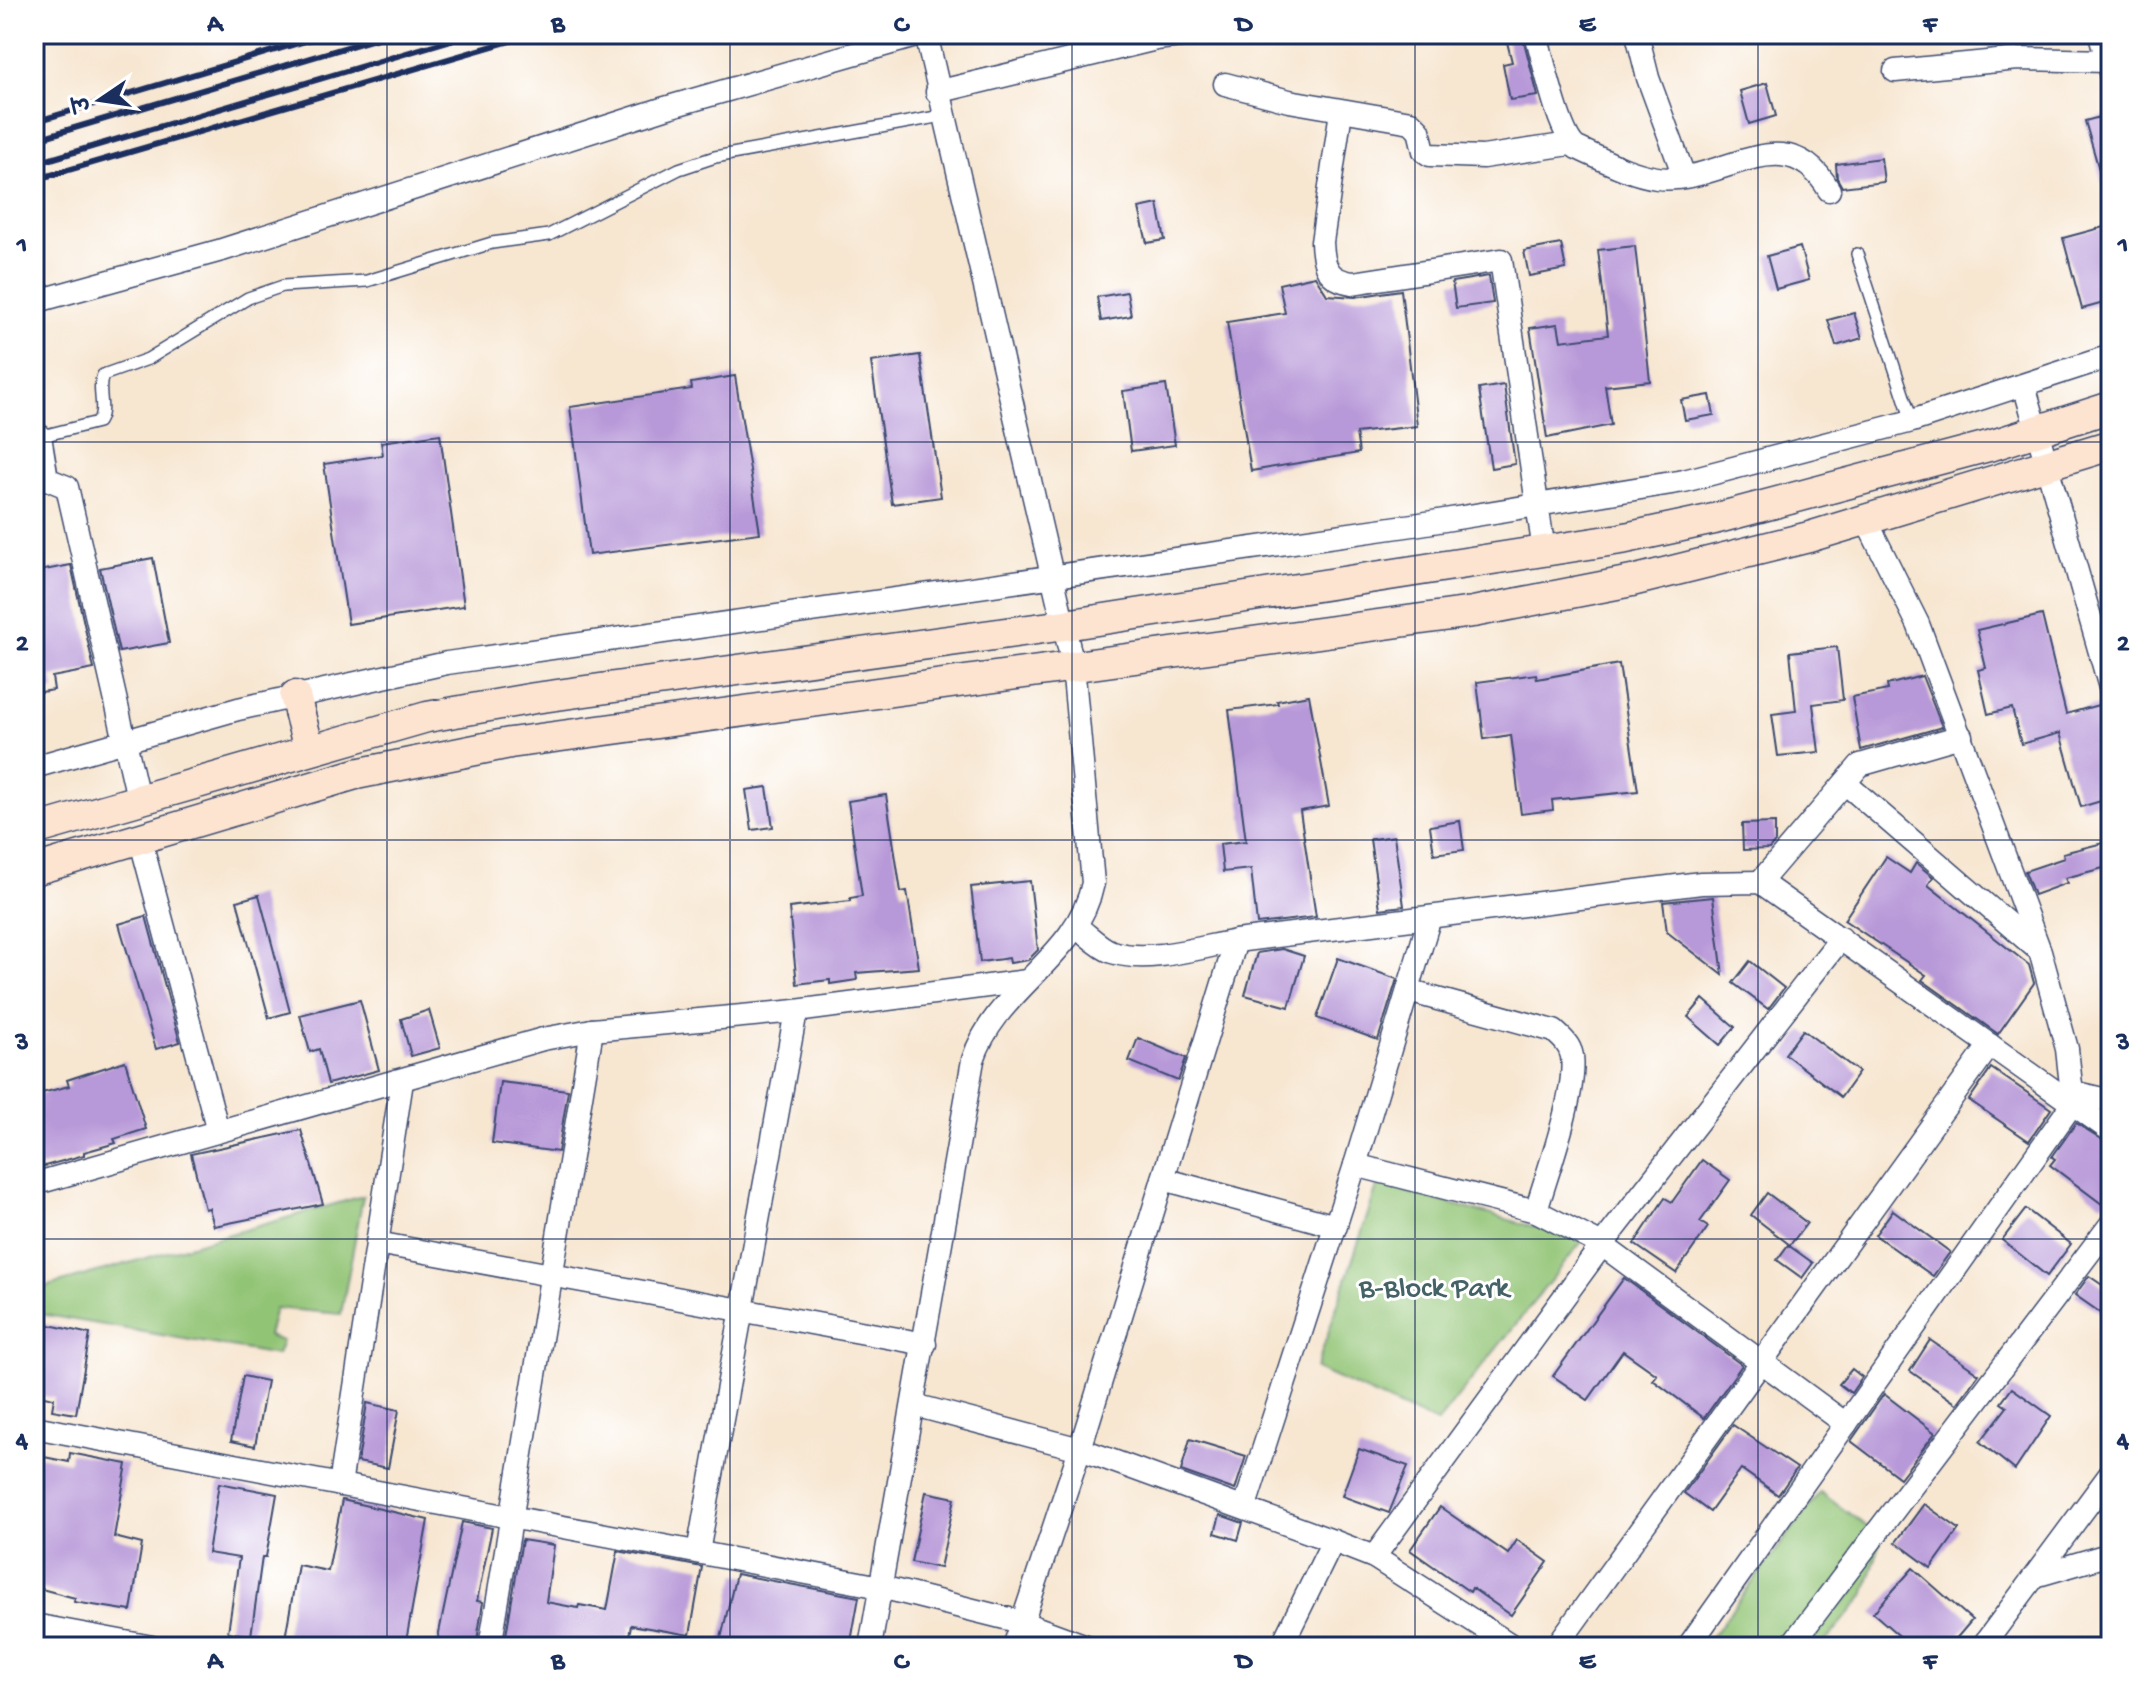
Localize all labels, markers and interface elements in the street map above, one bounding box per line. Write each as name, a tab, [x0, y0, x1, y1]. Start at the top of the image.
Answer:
text: A	[206, 11, 224, 42]
text: B	[550, 11, 566, 42]
text: C	[894, 11, 911, 42]
text: D	[1234, 11, 1254, 42]
text: E	[1579, 11, 1597, 42]
text: F	[1922, 11, 1938, 42]
north arrow	[60, 60, 140, 140]
text: उ	[70, 91, 99, 116]
text: 1	[16, 232, 27, 263]
text: 1	[2117, 232, 2128, 263]
text: 2	[16, 630, 29, 661]
text: 2	[2117, 630, 2130, 661]
text: 3	[14, 1029, 29, 1060]
text: 3	[2115, 1029, 2130, 1060]
park label: B-Block Park	[1358, 1273, 1512, 1308]
text: 4	[15, 1427, 29, 1458]
text: 4	[2116, 1427, 2130, 1458]
text: A	[206, 1648, 224, 1679]
text: B	[550, 1648, 566, 1679]
text: C	[894, 1648, 911, 1679]
text: D	[1234, 1648, 1254, 1679]
text: E	[1579, 1648, 1597, 1679]
text: F	[1922, 1648, 1938, 1679]

